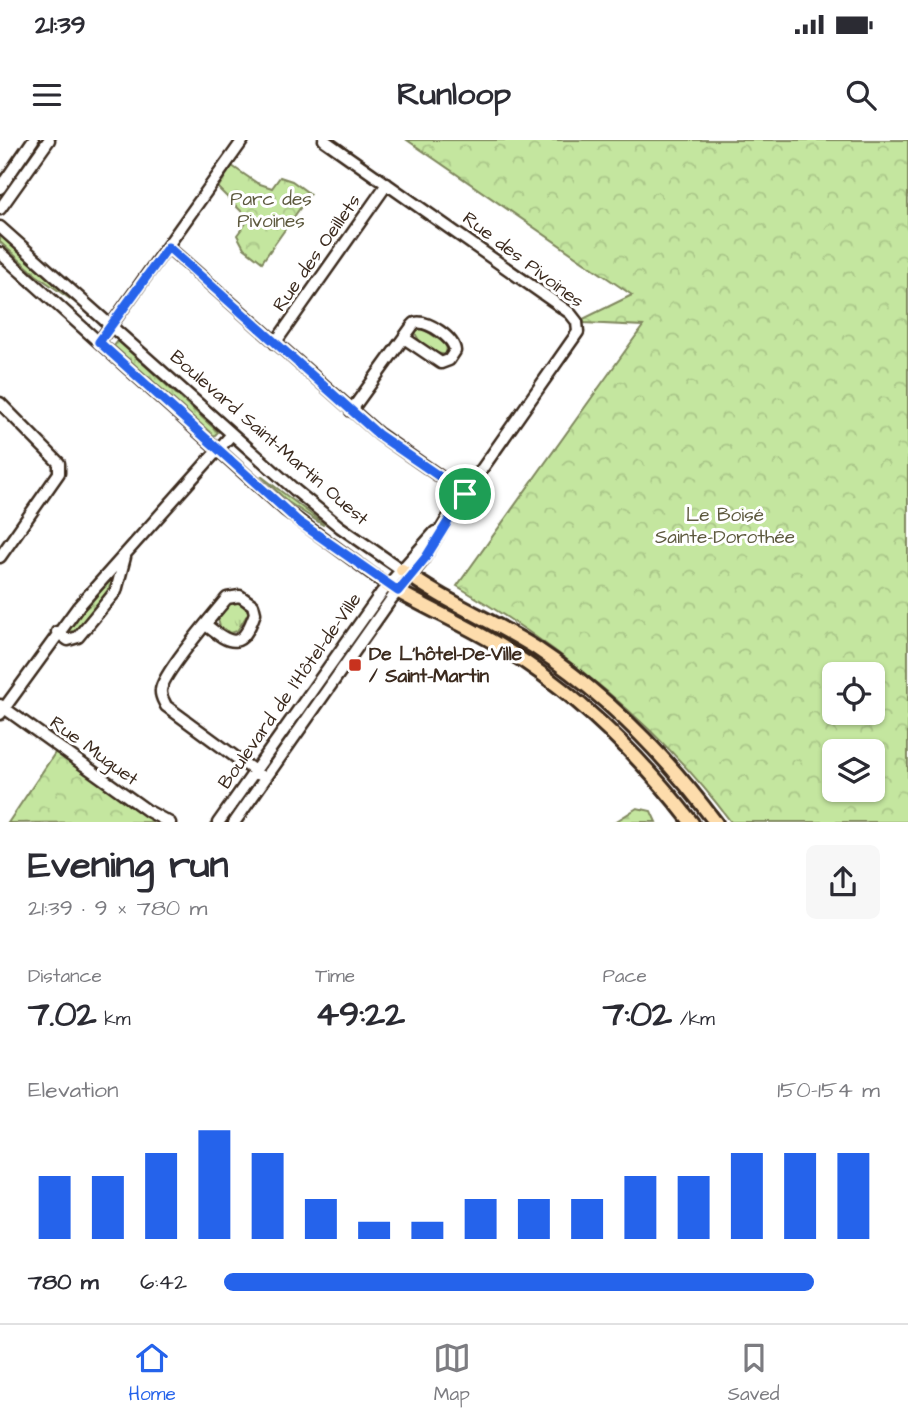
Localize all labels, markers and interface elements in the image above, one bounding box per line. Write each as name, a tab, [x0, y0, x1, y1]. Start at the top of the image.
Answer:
text: 21:39	[35, 7, 86, 43]
text: Runloop	[397, 72, 511, 117]
icon: menu	[28, 76, 66, 114]
icon: search	[842, 76, 880, 114]
park label: Parc des Pivoines	[230, 186, 312, 235]
street label: Rue des Oeillets	[266, 189, 368, 317]
street label: Rue des Pivoines	[457, 205, 589, 315]
street label: Boulevard Saint-Martin Ouest	[164, 344, 375, 532]
pin	[435, 464, 495, 524]
icon: arrive	[446, 475, 484, 513]
park label: Le Boisé Sainte-Dorothée	[655, 502, 795, 551]
street label: Boulevard de l'Hôtel-de-Ville	[212, 587, 368, 795]
place label: De L'hôtel-De-Ville / Saint-Martin	[369, 641, 523, 690]
marker: De L'hôtel-De-Ville / Saint-Martin	[347, 657, 363, 673]
map controls	[822, 662, 885, 802]
button: locate	[822, 662, 885, 725]
street label: Rue Muguet	[43, 710, 144, 793]
button: layers	[822, 739, 885, 802]
text: Evening run	[28, 840, 229, 892]
button: share	[806, 845, 880, 919]
text: 21:39 · 9 × 780 m	[28, 892, 207, 924]
text: Distance	[28, 963, 102, 990]
text: Time	[315, 963, 355, 990]
text: Pace	[603, 963, 647, 990]
text: 7.02	[28, 990, 97, 1039]
text: 49:22	[315, 990, 405, 1039]
text: 7:02	[603, 990, 672, 1039]
text: km	[97, 1006, 131, 1033]
text: /km	[672, 1006, 715, 1033]
text: Elevation	[28, 1074, 119, 1106]
text: 150–154 m	[777, 1074, 880, 1106]
text: 780 m	[28, 1266, 99, 1298]
text: 6:42	[140, 1266, 187, 1298]
tab: Home	[128, 1339, 176, 1408]
tab: Map	[433, 1339, 471, 1408]
tab: Saved	[728, 1339, 779, 1408]

